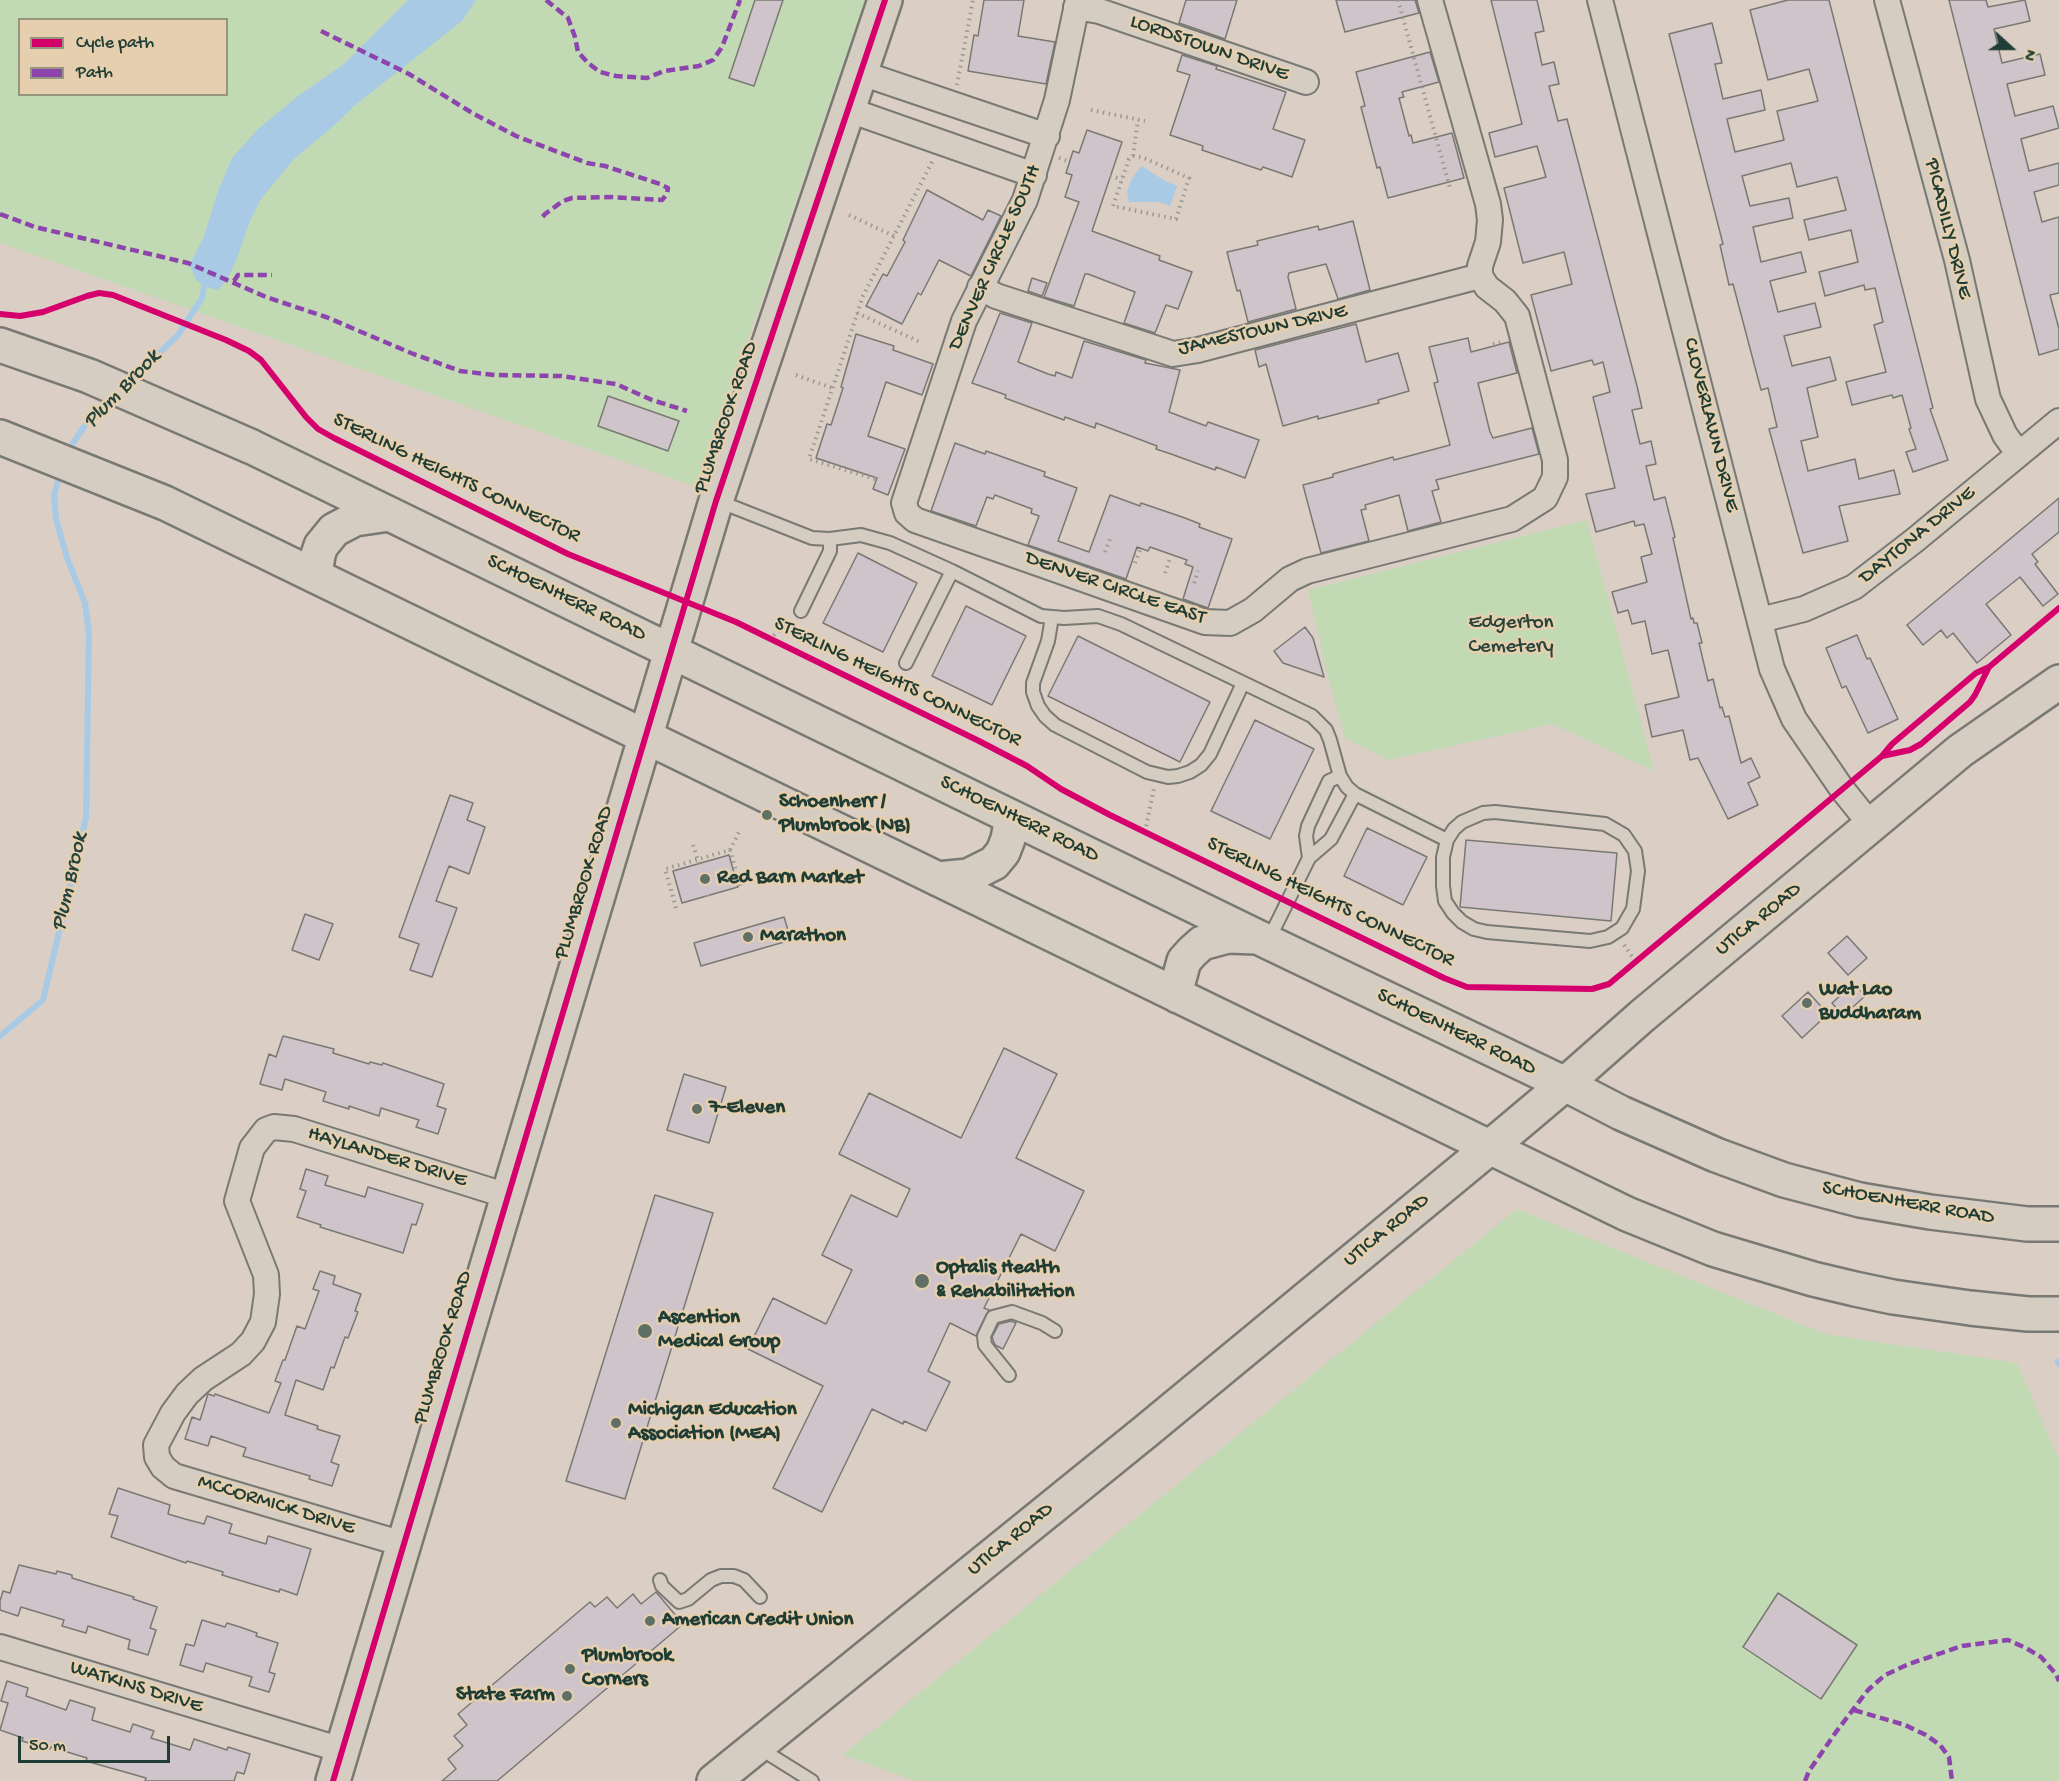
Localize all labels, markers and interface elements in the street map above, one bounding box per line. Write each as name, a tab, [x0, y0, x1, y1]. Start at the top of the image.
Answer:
street label: LORDSTOWN DRIVE	[1126, 10, 1292, 88]
legend	[18, 18, 228, 96]
north arrow	[1981, 18, 2041, 78]
text: Cycle path	[76, 33, 154, 54]
text: N	[2018, 46, 2039, 63]
text: Path	[76, 63, 113, 84]
street label: PICADILLY DRIVE	[1917, 156, 1977, 302]
street label: DENVER CIRCLE SOUTH	[944, 161, 1048, 355]
street label: JAMESTOWN DRIVE	[1176, 299, 1350, 363]
street label: CLOVERLAWN DRIVE	[1676, 335, 1744, 515]
street label: PLUMBROOK ROAD	[689, 339, 765, 497]
water label: Plum Brook	[79, 345, 167, 435]
street label: STERLING HEIGHTS CONNECTOR	[328, 408, 584, 550]
street label: DAYTONA DRIVE	[1855, 481, 1981, 591]
street label: DENVER CIRCLE EAST	[1022, 546, 1208, 632]
street label: SCHOENHERR ROAD	[482, 549, 650, 649]
park label: Edgerton Cemetery	[1468, 611, 1554, 661]
street label: STERLING HEIGHTS CONNECTOR	[769, 612, 1025, 754]
street label: SCHOENHERR ROAD	[935, 770, 1103, 870]
place label: Schoenherr / Plumbrook (NB)	[779, 790, 911, 840]
street label: PLUMBROOK ROAD	[550, 803, 620, 963]
marker: Schoenherr / Plumbrook (NB)	[760, 808, 774, 822]
water label: Plum Brook	[47, 830, 95, 934]
street label: STERLING HEIGHTS CONNECTOR	[1202, 832, 1458, 974]
place label: Red Barn Market	[717, 866, 863, 892]
marker: Red Barn Market	[698, 872, 712, 886]
street label: UTICA ROAD	[1711, 878, 1807, 962]
place label: Marathon	[760, 924, 846, 950]
marker: Marathon	[741, 930, 755, 944]
place label: Wat Lao Buddharam	[1819, 978, 1921, 1028]
street label: SCHOENHERR ROAD	[1372, 983, 1540, 1083]
marker: Wat Lao Buddharam	[1800, 996, 1814, 1010]
place label: 7-Eleven	[709, 1096, 785, 1122]
marker: 7-Eleven	[690, 1102, 704, 1116]
street label: HAYLANDER DRIVE	[304, 1122, 470, 1194]
street label: SCHOENHERR ROAD	[1820, 1176, 1996, 1232]
street label: UTICA ROAD	[1339, 1189, 1435, 1273]
place label: Optalis Health & Rehabilitation	[936, 1256, 1074, 1306]
street label: PLUMBROOK ROAD	[409, 1268, 479, 1428]
marker: Optalis Health & Rehabilitation	[913, 1272, 931, 1290]
place label: Ascention Medical Group	[658, 1306, 780, 1356]
marker: Ascention Medical Group	[636, 1322, 654, 1340]
place label: Michigan Education Association (MEA)	[628, 1398, 797, 1448]
marker: Michigan Education Association (MEA)	[609, 1416, 623, 1430]
street label: MCCORMICK DRIVE	[194, 1470, 358, 1542]
street label: UTICA ROAD	[963, 1498, 1059, 1582]
place label: American Credit Union	[662, 1608, 853, 1634]
marker: American Credit Union	[643, 1614, 657, 1628]
place label: Plumbrook Corners	[582, 1644, 673, 1694]
street label: WATKINS DRIVE	[66, 1656, 206, 1720]
marker: Plumbrook Corners	[563, 1662, 577, 1676]
place label: State Farm	[456, 1683, 555, 1709]
marker: State Farm	[560, 1689, 574, 1703]
scale bar	[21, 1724, 172, 1762]
text: 50 m	[29, 1736, 66, 1757]

